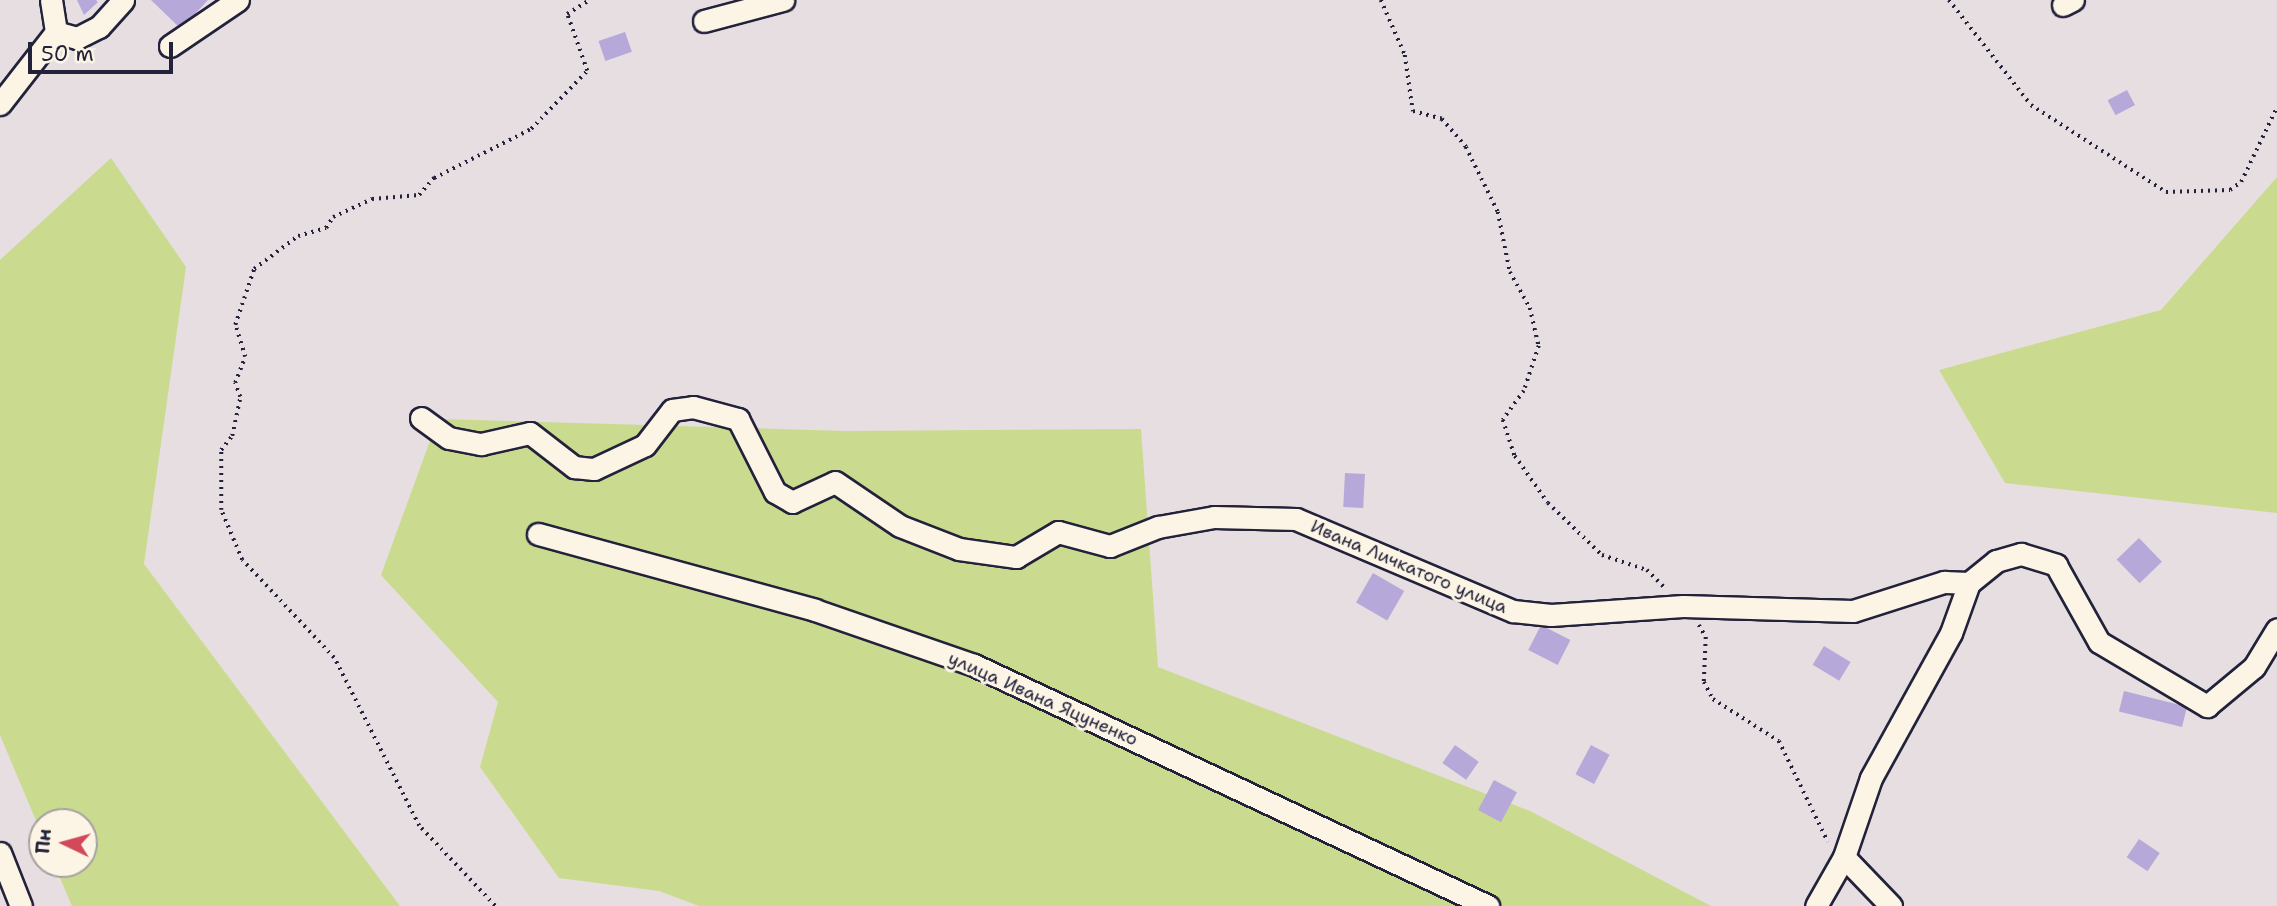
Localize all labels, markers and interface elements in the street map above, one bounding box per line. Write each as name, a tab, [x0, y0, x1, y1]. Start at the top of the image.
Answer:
scale bar	[32, 28, 177, 72]
text: 50 m	[41, 40, 94, 68]
street label: Ивана Личкатого улица	[1307, 516, 1511, 618]
street label: улица Ивана Яцуненко	[945, 647, 1141, 751]
north arrow	[28, 808, 98, 878]
text: Пн	[30, 828, 57, 855]

